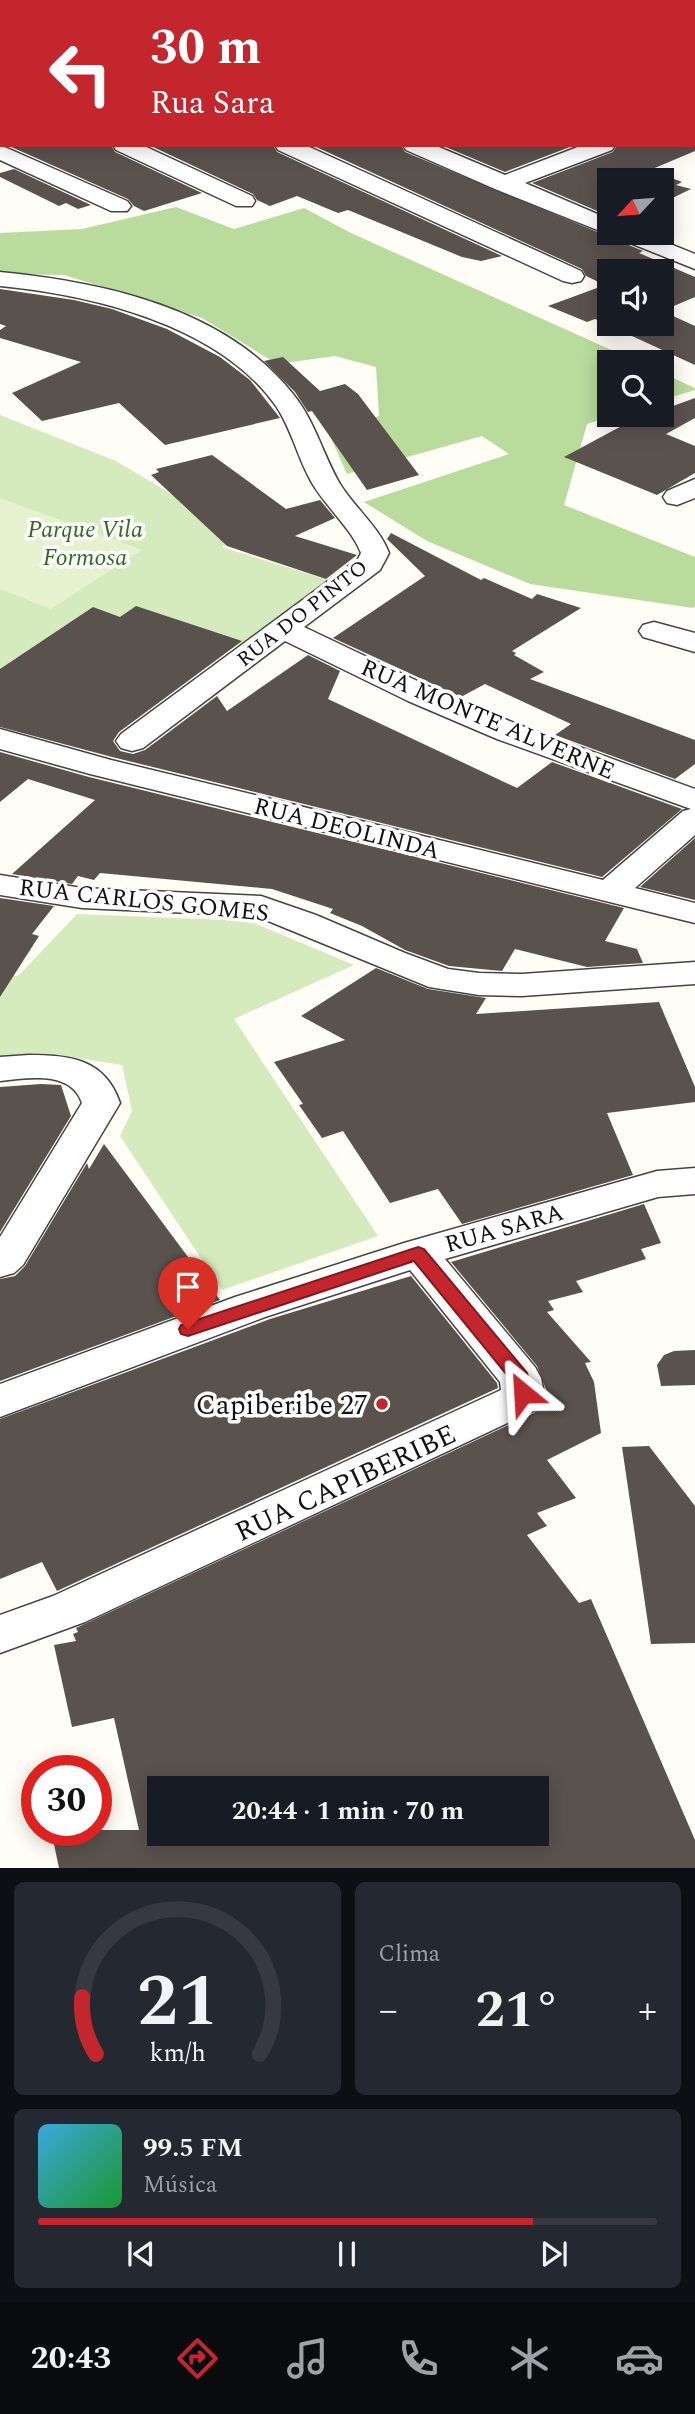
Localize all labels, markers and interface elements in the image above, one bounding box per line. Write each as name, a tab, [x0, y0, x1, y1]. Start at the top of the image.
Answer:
text: 30 m	[150, 11, 261, 86]
icon: left	[35, 28, 126, 119]
text: Rua Sara	[150, 79, 275, 128]
north arrow	[597, 168, 674, 245]
map controls	[597, 168, 674, 427]
button: sound	[597, 259, 674, 336]
button: search	[597, 350, 674, 427]
park label: Parque Vila Formosa	[27, 512, 143, 576]
street label: RUA DO PINTO	[230, 552, 375, 675]
street label: RUA MONTE ALVERNE	[355, 650, 620, 790]
street label: RUA DEOLINDA	[250, 788, 444, 869]
street label: RUA CARLOS GOMES	[17, 870, 271, 932]
street label: RUA SARA	[441, 1195, 568, 1263]
pin	[158, 1257, 218, 1329]
icon: arrive	[169, 1268, 207, 1306]
position arrow	[486, 1356, 560, 1430]
place label: Capiberibe 27	[196, 1384, 368, 1427]
marker: Capiberibe 27	[374, 1396, 390, 1412]
street label: RUA CAPIBERIBE	[228, 1413, 463, 1554]
speed limit sign: 30	[21, 1755, 112, 1846]
text: 20:44 · 1 min · 70 m	[232, 1791, 464, 1831]
text: Clima	[379, 1937, 440, 1972]
text: 21	[136, 1948, 218, 2059]
text: 21°	[476, 1971, 560, 2050]
text: −	[379, 1982, 398, 2040]
text: +	[638, 1982, 657, 2040]
text: km/h	[149, 2035, 205, 2073]
text: 99.5 FM	[143, 2128, 243, 2168]
text: Música	[143, 2168, 217, 2203]
icon: previous	[122, 2235, 160, 2273]
icon: pause	[328, 2235, 366, 2273]
icon: next	[535, 2235, 573, 2273]
text: 20:43	[31, 2334, 111, 2383]
icon: directions	[173, 2334, 222, 2383]
icon: music	[283, 2334, 332, 2383]
icon: phone	[394, 2334, 443, 2383]
icon: climate	[505, 2334, 554, 2383]
icon: car	[615, 2334, 664, 2383]

